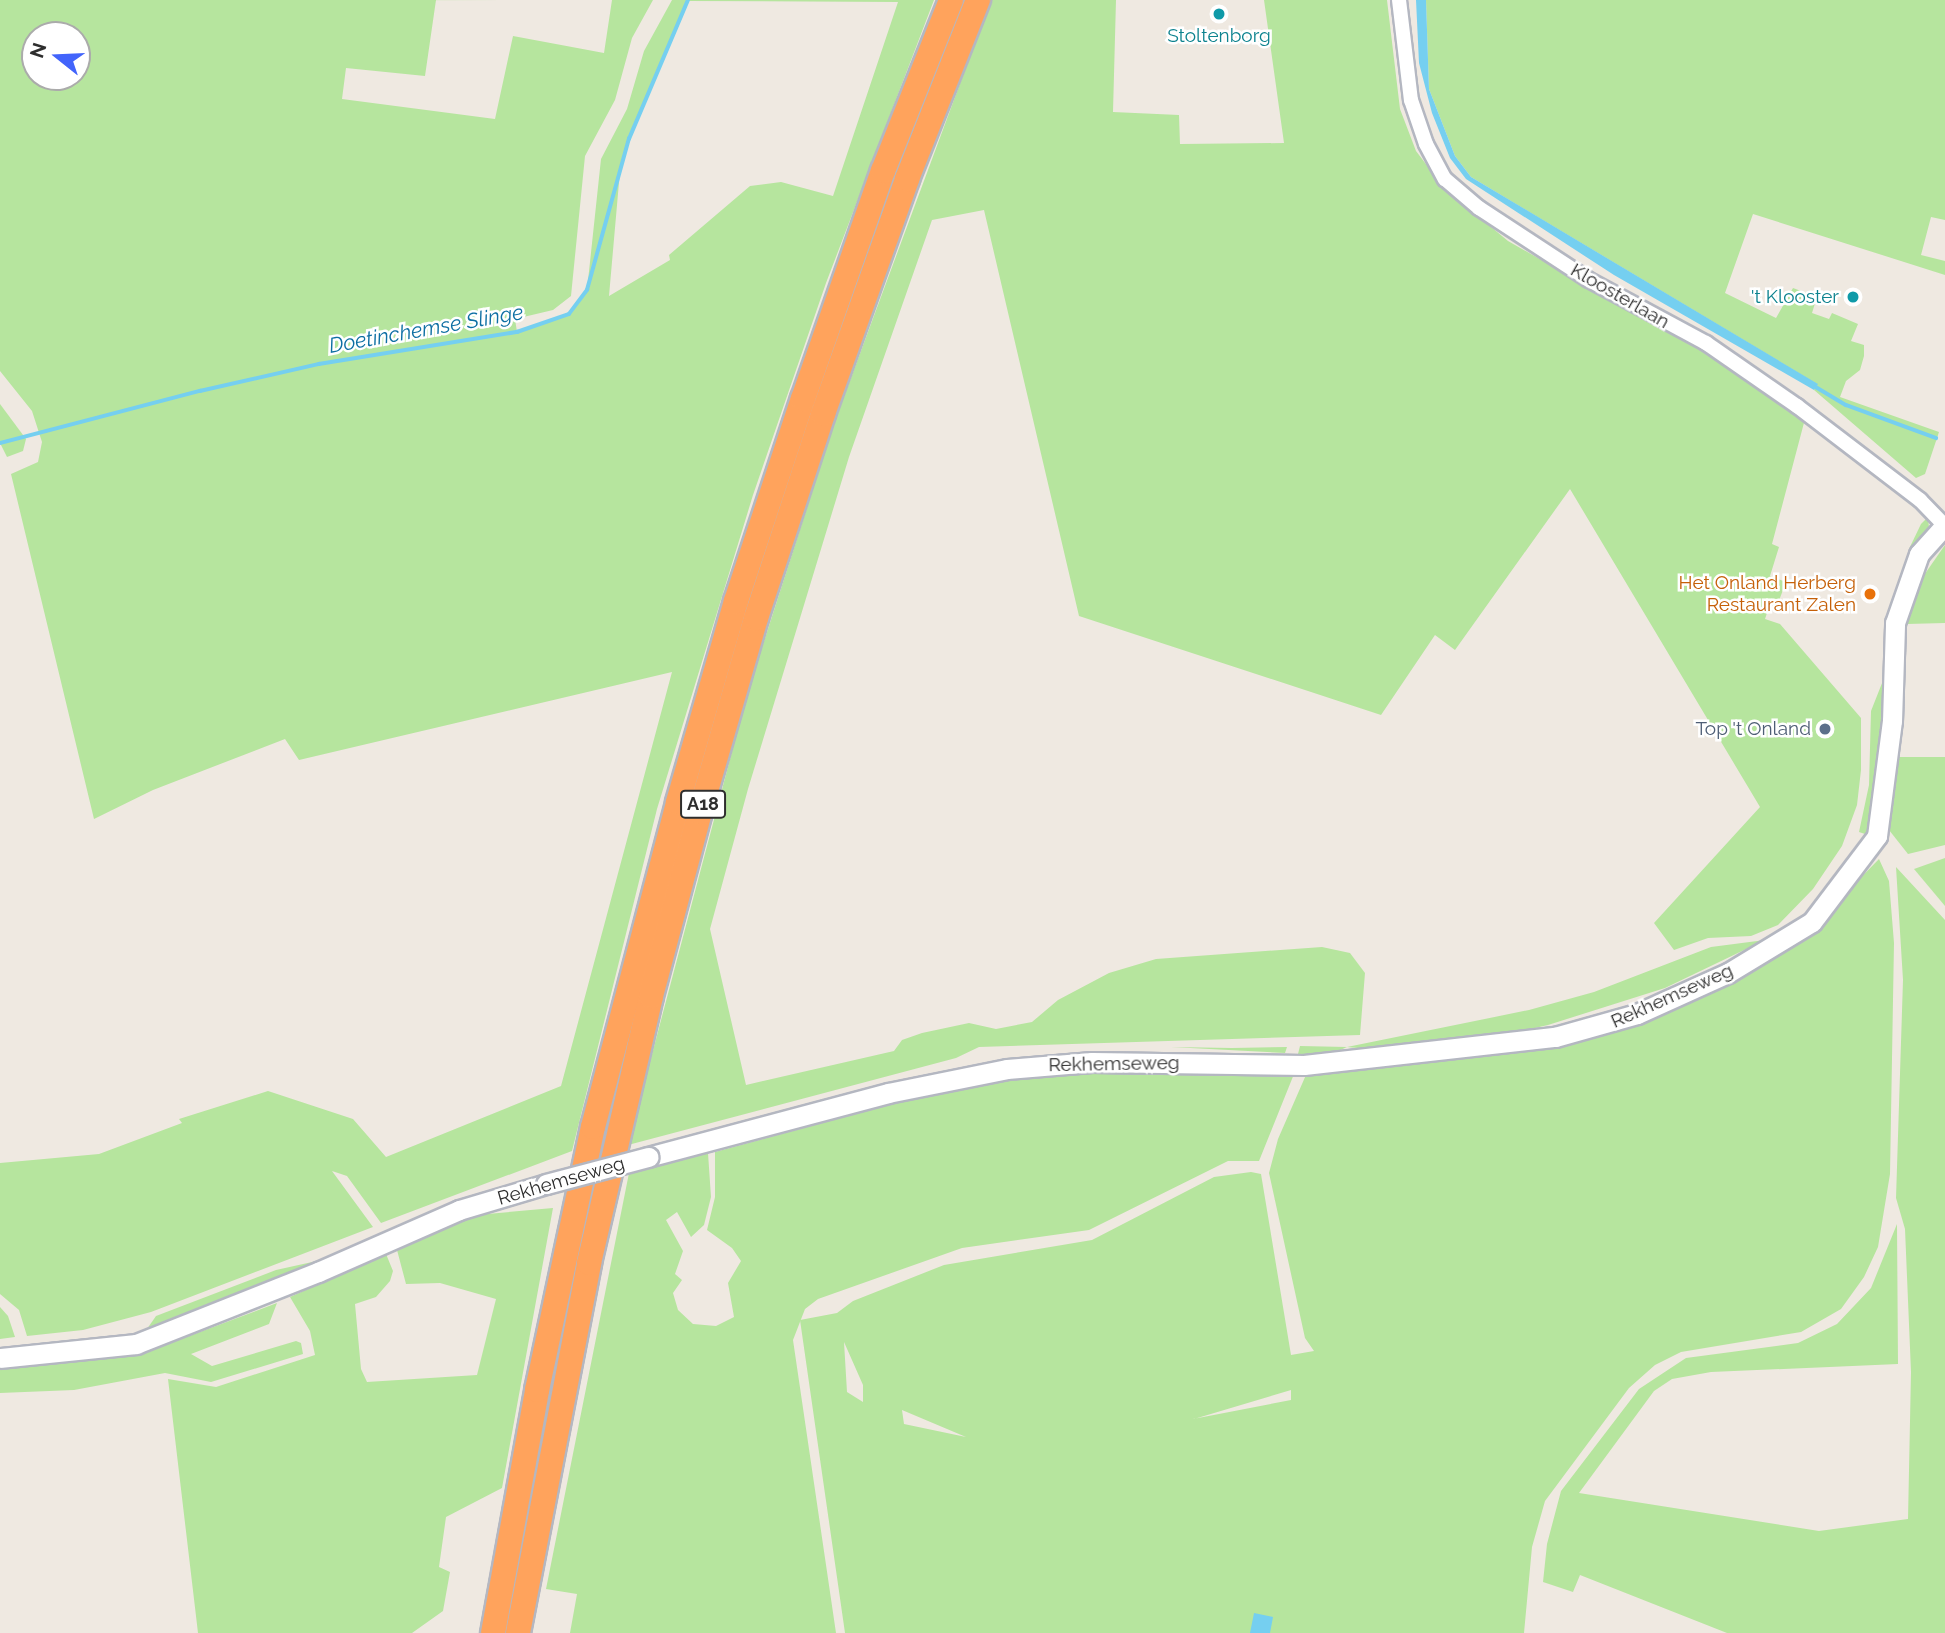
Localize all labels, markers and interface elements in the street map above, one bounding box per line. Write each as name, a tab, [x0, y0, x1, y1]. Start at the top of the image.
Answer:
marker: Stoltenborg	[1211, 6, 1227, 22]
north arrow	[21, 21, 91, 91]
place label: Stoltenborg	[1167, 25, 1271, 47]
text: N	[25, 40, 51, 60]
street label: Kloosterlaan	[1567, 259, 1673, 333]
place label: 't Klooster	[1751, 286, 1839, 308]
marker: 't Klooster	[1845, 289, 1861, 305]
water label: Doetinchemse Slinge	[327, 299, 525, 359]
place label: Het Onland Herberg Restaurant Zalen	[1679, 572, 1856, 616]
marker: Het Onland Herberg Restaurant Zalen	[1862, 586, 1878, 602]
place label: Top 't Onland	[1695, 718, 1811, 740]
marker: Top 't Onland	[1817, 721, 1833, 737]
road number: A18	[678, 790, 728, 818]
street label: Rekhemseweg	[1607, 959, 1737, 1033]
street label: Rekhemseweg	[1048, 1051, 1180, 1077]
street label: Rekhemseweg	[495, 1152, 627, 1210]

